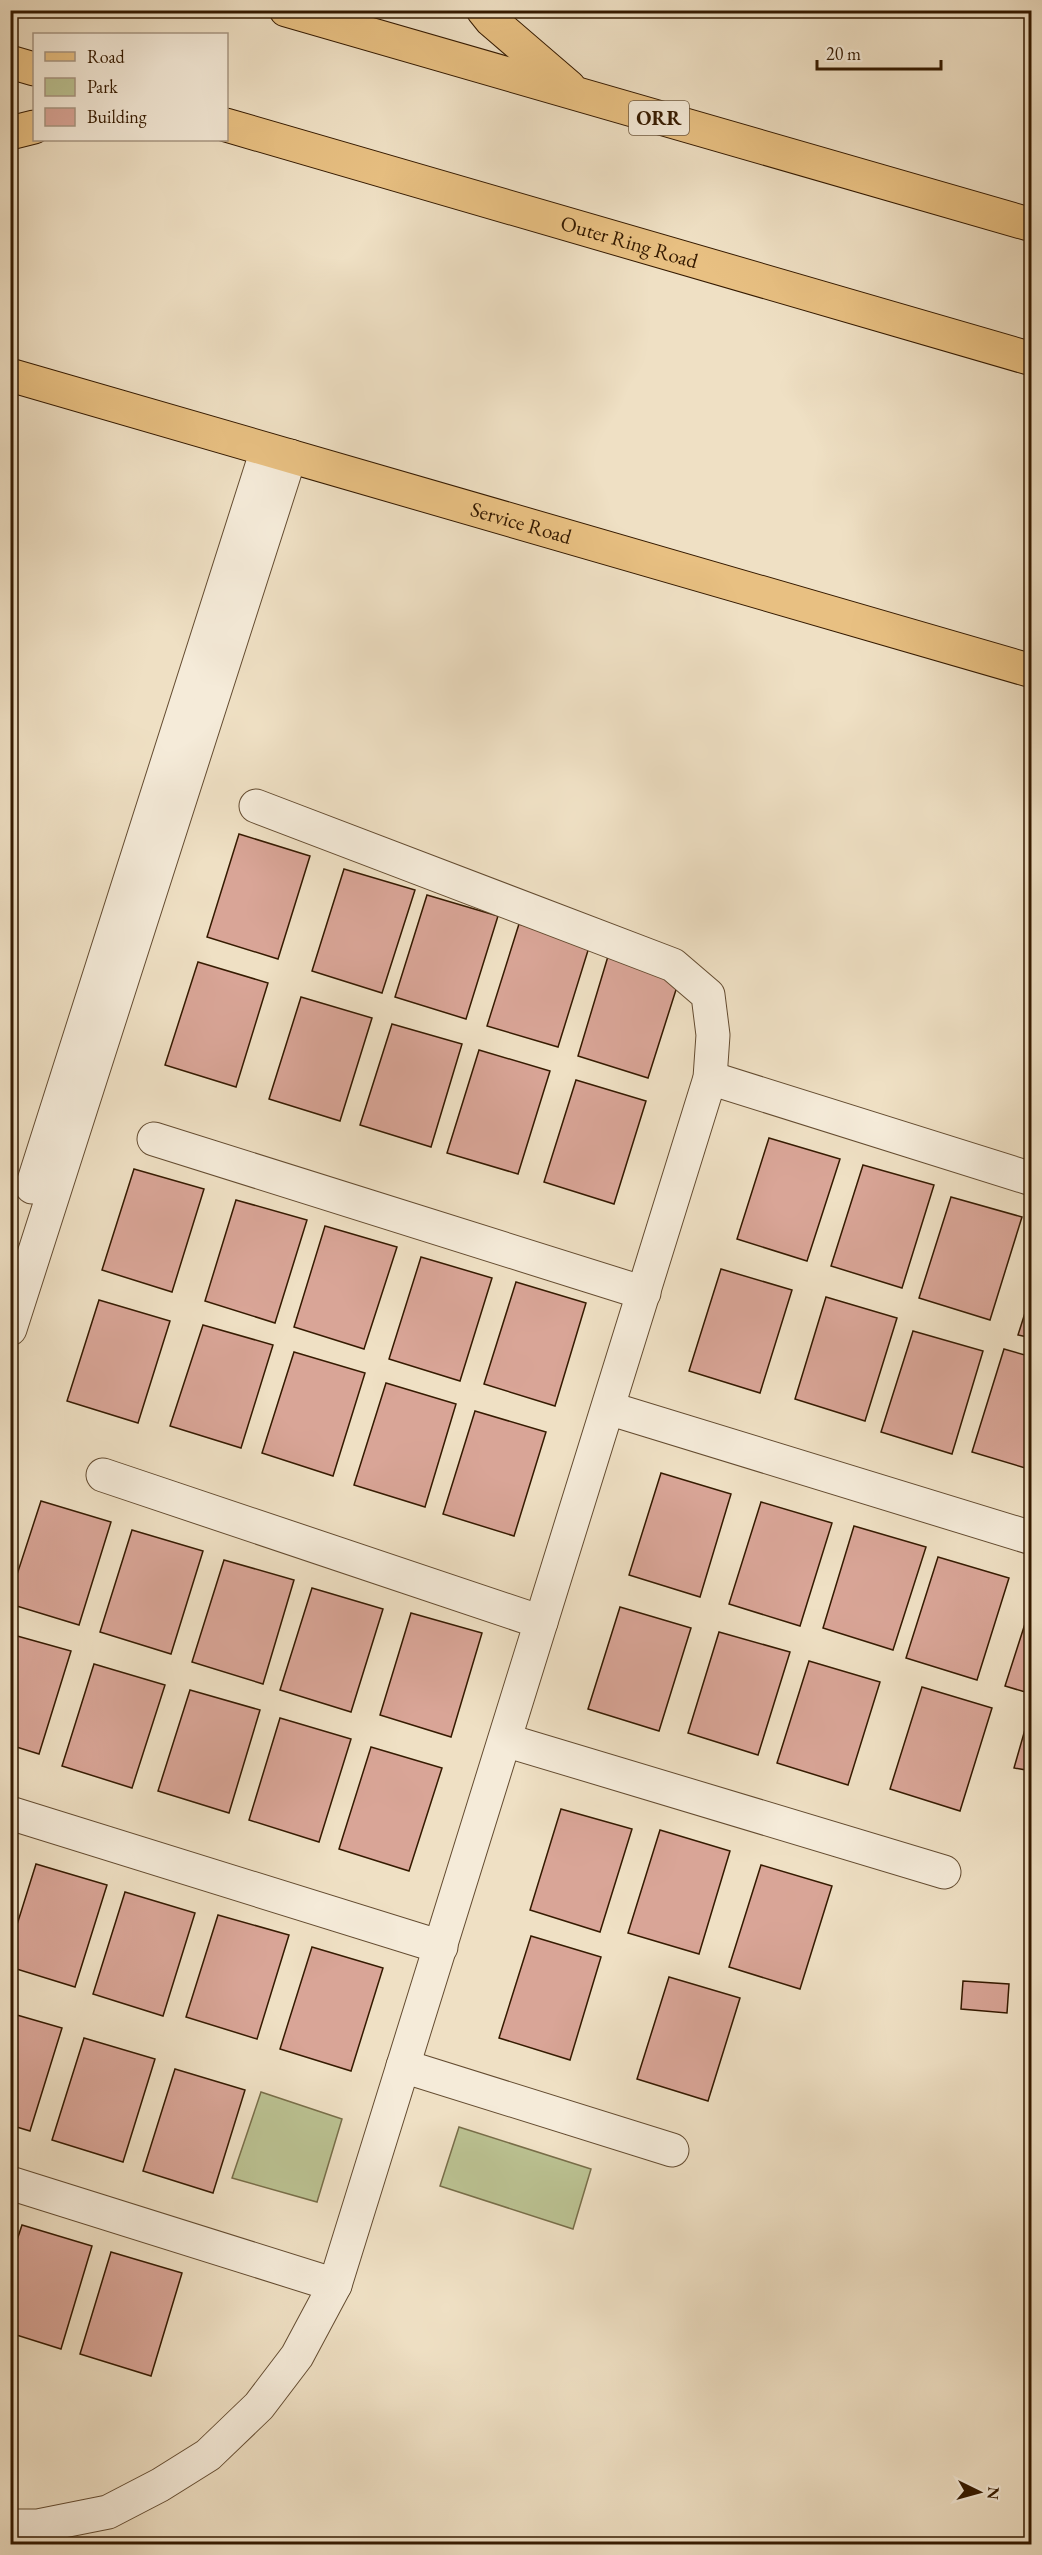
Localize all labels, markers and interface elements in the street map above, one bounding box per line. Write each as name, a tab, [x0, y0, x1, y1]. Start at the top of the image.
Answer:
legend	[33, 33, 228, 141]
scale bar	[817, 33, 942, 71]
text: 20 m	[826, 42, 861, 65]
text: Road	[87, 45, 126, 68]
text: Park	[87, 75, 118, 98]
road number: ORR	[629, 101, 689, 135]
text: Building	[87, 105, 147, 128]
street label: Outer Ring Road	[558, 209, 702, 274]
street label: Service Road	[467, 495, 575, 550]
north arrow	[949, 2462, 1009, 2522]
text: N	[982, 2486, 1004, 2501]

